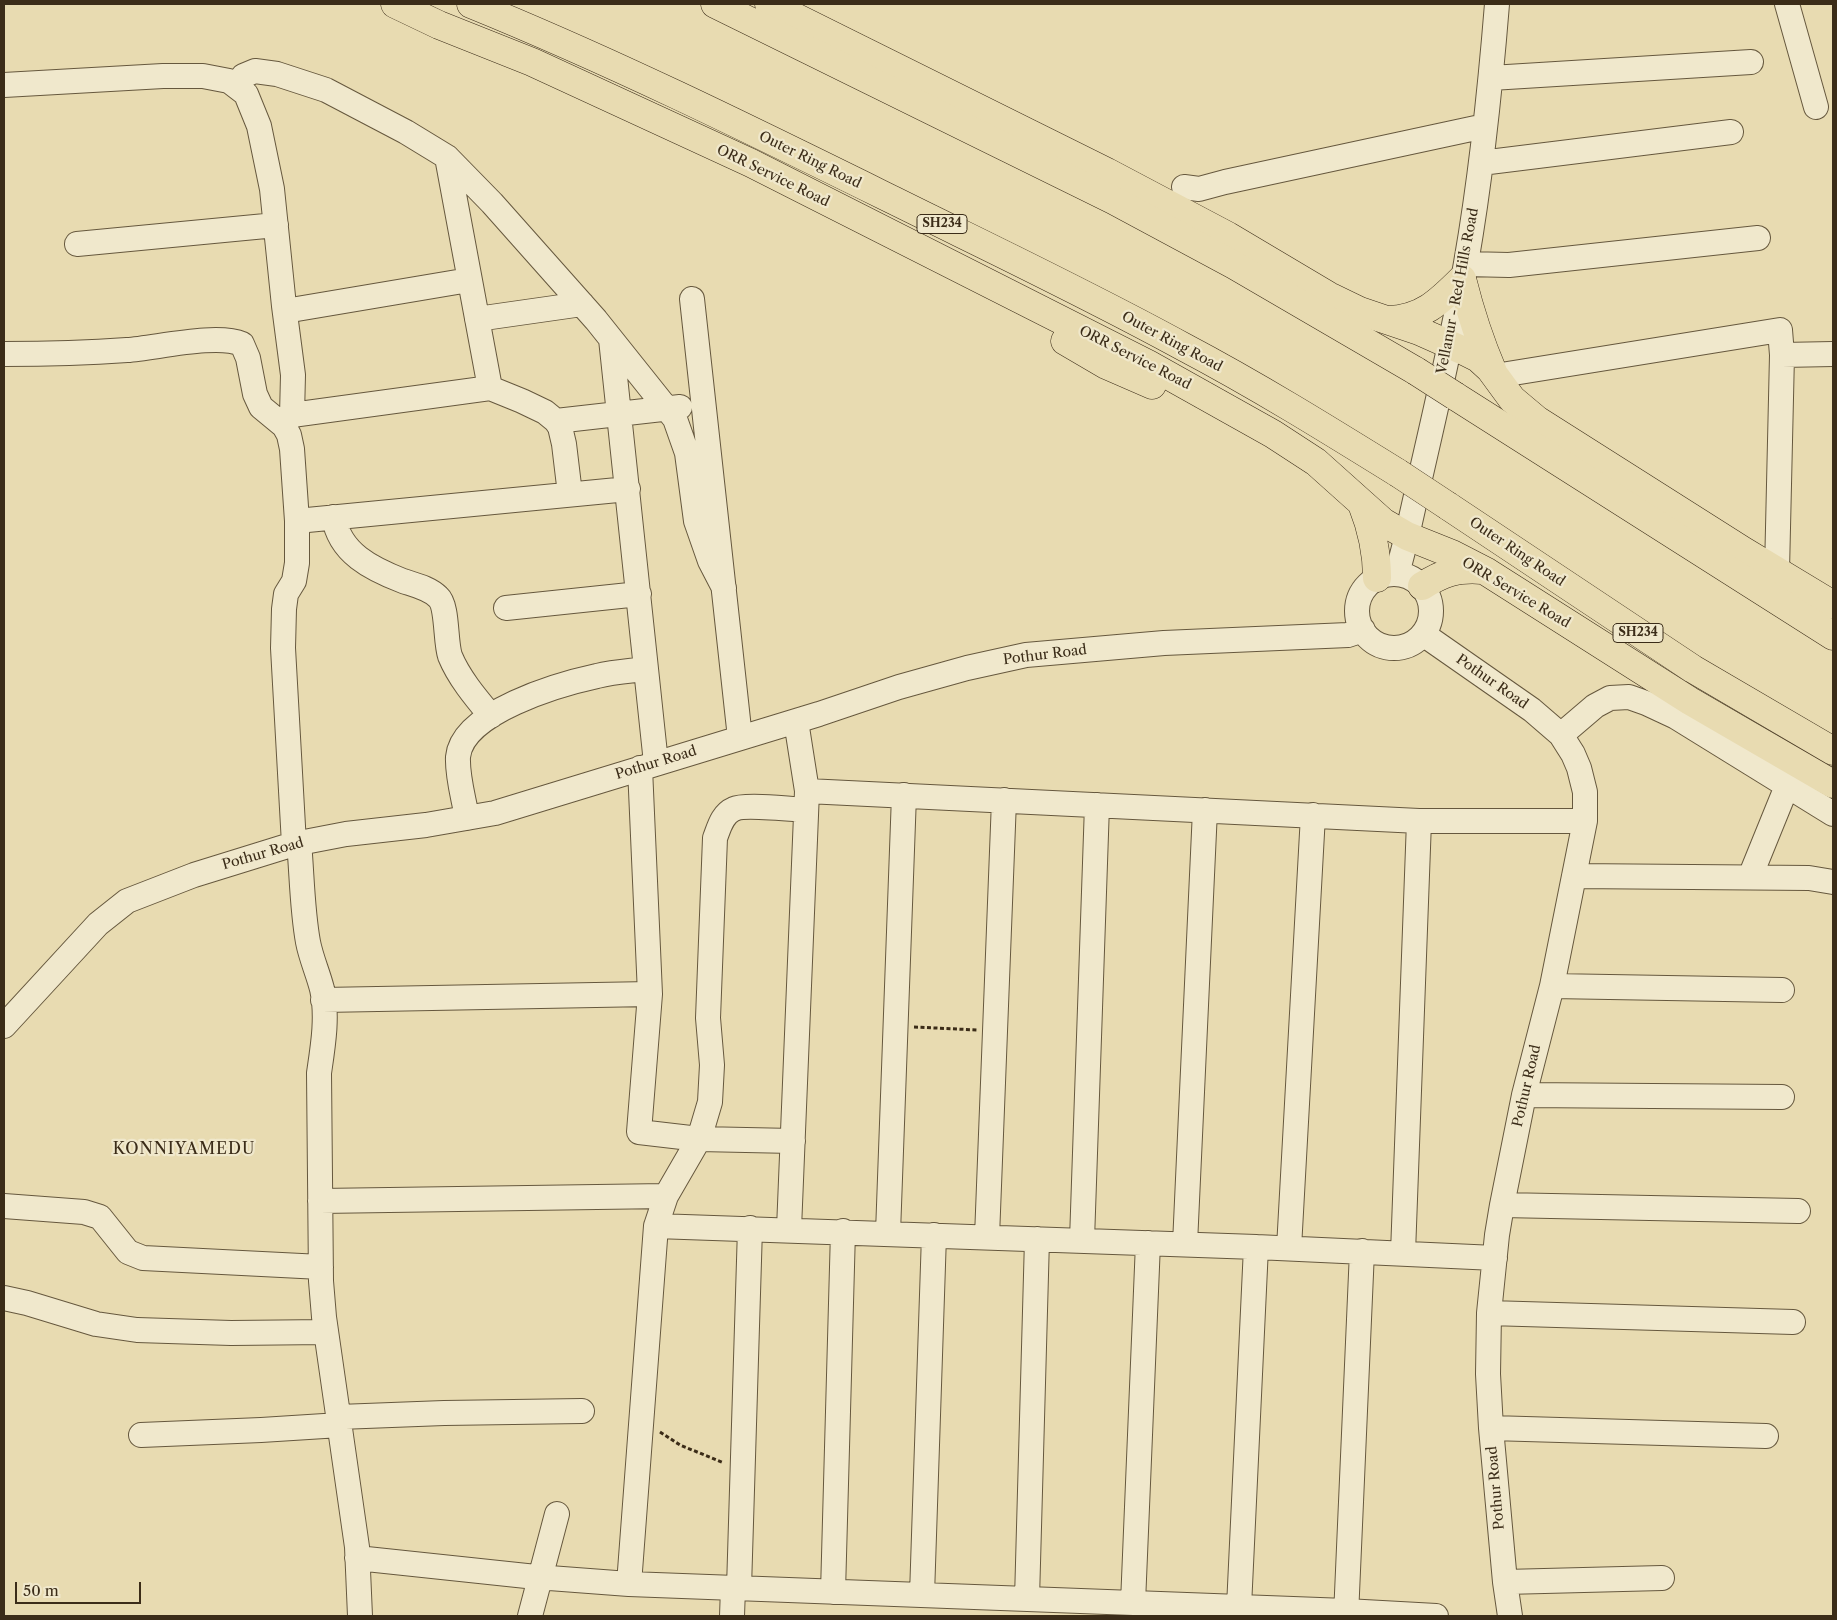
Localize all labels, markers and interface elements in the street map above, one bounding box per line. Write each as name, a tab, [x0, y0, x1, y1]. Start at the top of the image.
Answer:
street label: Outer Ring Road	[756, 128, 864, 192]
street label: ORR Service Road	[714, 141, 832, 211]
street label: Vellanur - Red Hills Road	[1434, 207, 1482, 375]
road number: SH234	[917, 214, 967, 233]
street label: Outer Ring Road	[1119, 308, 1225, 376]
street label: ORR Service Road	[1076, 323, 1194, 393]
street label: Outer Ring Road	[1466, 514, 1568, 590]
street label: ORR Service Road	[1459, 554, 1573, 632]
road number: SH234	[1613, 624, 1663, 642]
street label: Pothur Road	[1002, 642, 1088, 668]
street label: Pothur Road	[1453, 651, 1531, 713]
street label: Pothur Road	[613, 743, 699, 783]
street label: Pothur Road	[220, 834, 306, 874]
street label: Pothur Road	[1509, 1043, 1545, 1129]
district label: KONNIYAMEDU	[111, 1139, 257, 1159]
street label: Pothur Road	[1484, 1445, 1508, 1531]
scale bar	[18, 1572, 144, 1604]
text: 50 m	[23, 1581, 59, 1600]

